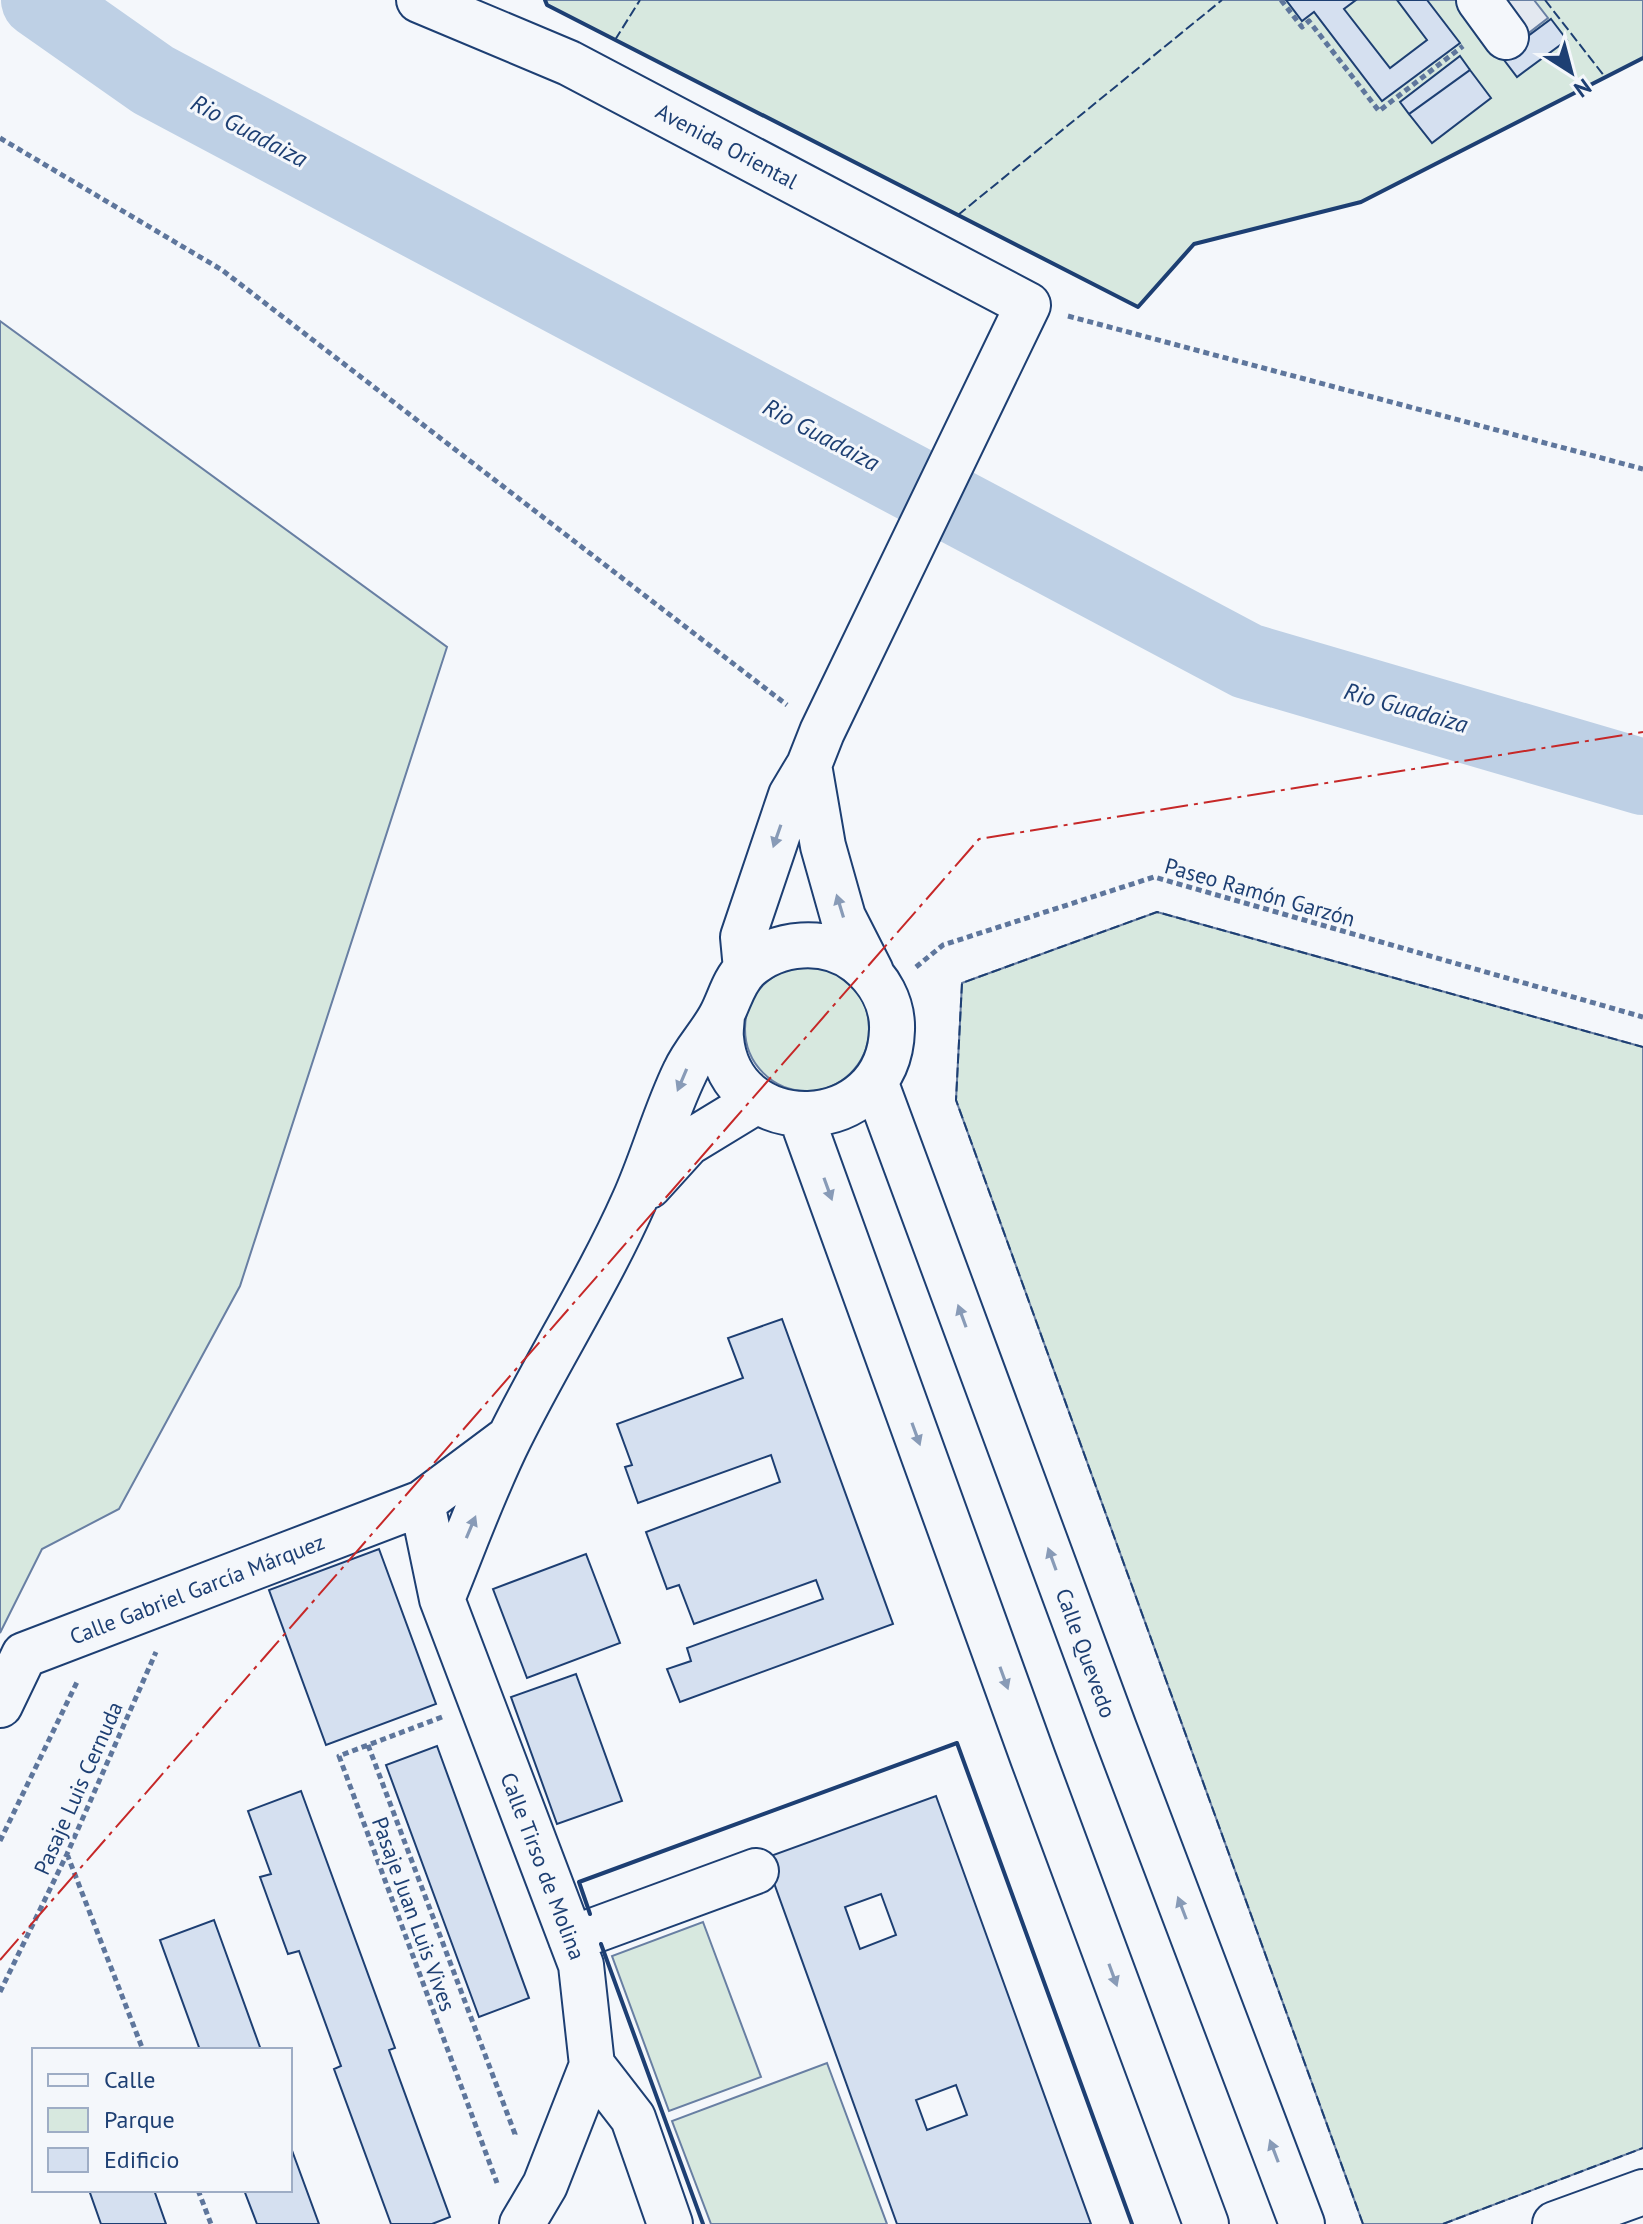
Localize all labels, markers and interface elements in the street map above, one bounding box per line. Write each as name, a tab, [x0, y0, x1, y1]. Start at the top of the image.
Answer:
north arrow	[1531, 32, 1611, 112]
text: N	[1569, 73, 1597, 104]
water label: Rio Guadaiza	[186, 87, 313, 174]
street label: Avenida Oriental	[651, 97, 803, 195]
water label: Rio Guadaiza	[758, 391, 885, 478]
water label: Rio Guadaiza	[1341, 675, 1472, 740]
one-way arrow	[771, 824, 783, 848]
street label: Paseo Ramón Garzón	[1162, 851, 1358, 933]
one-way arrow	[834, 894, 846, 918]
one-way arrow	[675, 1068, 688, 1092]
one-way arrow	[822, 1177, 834, 1201]
one-way arrow	[955, 1303, 967, 1327]
one-way arrow	[910, 1422, 923, 1446]
one-way arrow	[465, 1515, 478, 1539]
street label: Calle Gabriel García Márquez	[66, 1527, 328, 1651]
one-way arrow	[1045, 1547, 1057, 1571]
street label: Calle Quevedo	[1050, 1584, 1122, 1722]
one-way arrow	[999, 1666, 1011, 1690]
street label: Pasaje Luis Cernuda	[27, 1697, 129, 1879]
street label: Calle Tirso de Molina	[494, 1768, 592, 1964]
street label: Pasaje Juan Luis Vives	[366, 1813, 462, 2015]
one-way arrow	[1175, 1896, 1188, 1920]
one-way arrow	[1108, 1963, 1120, 1987]
legend	[32, 2048, 292, 2192]
text: Calle	[104, 2064, 155, 2095]
text: Parque	[104, 2104, 175, 2135]
one-way arrow	[1267, 2139, 1280, 2163]
text: Edificio	[104, 2144, 179, 2175]

